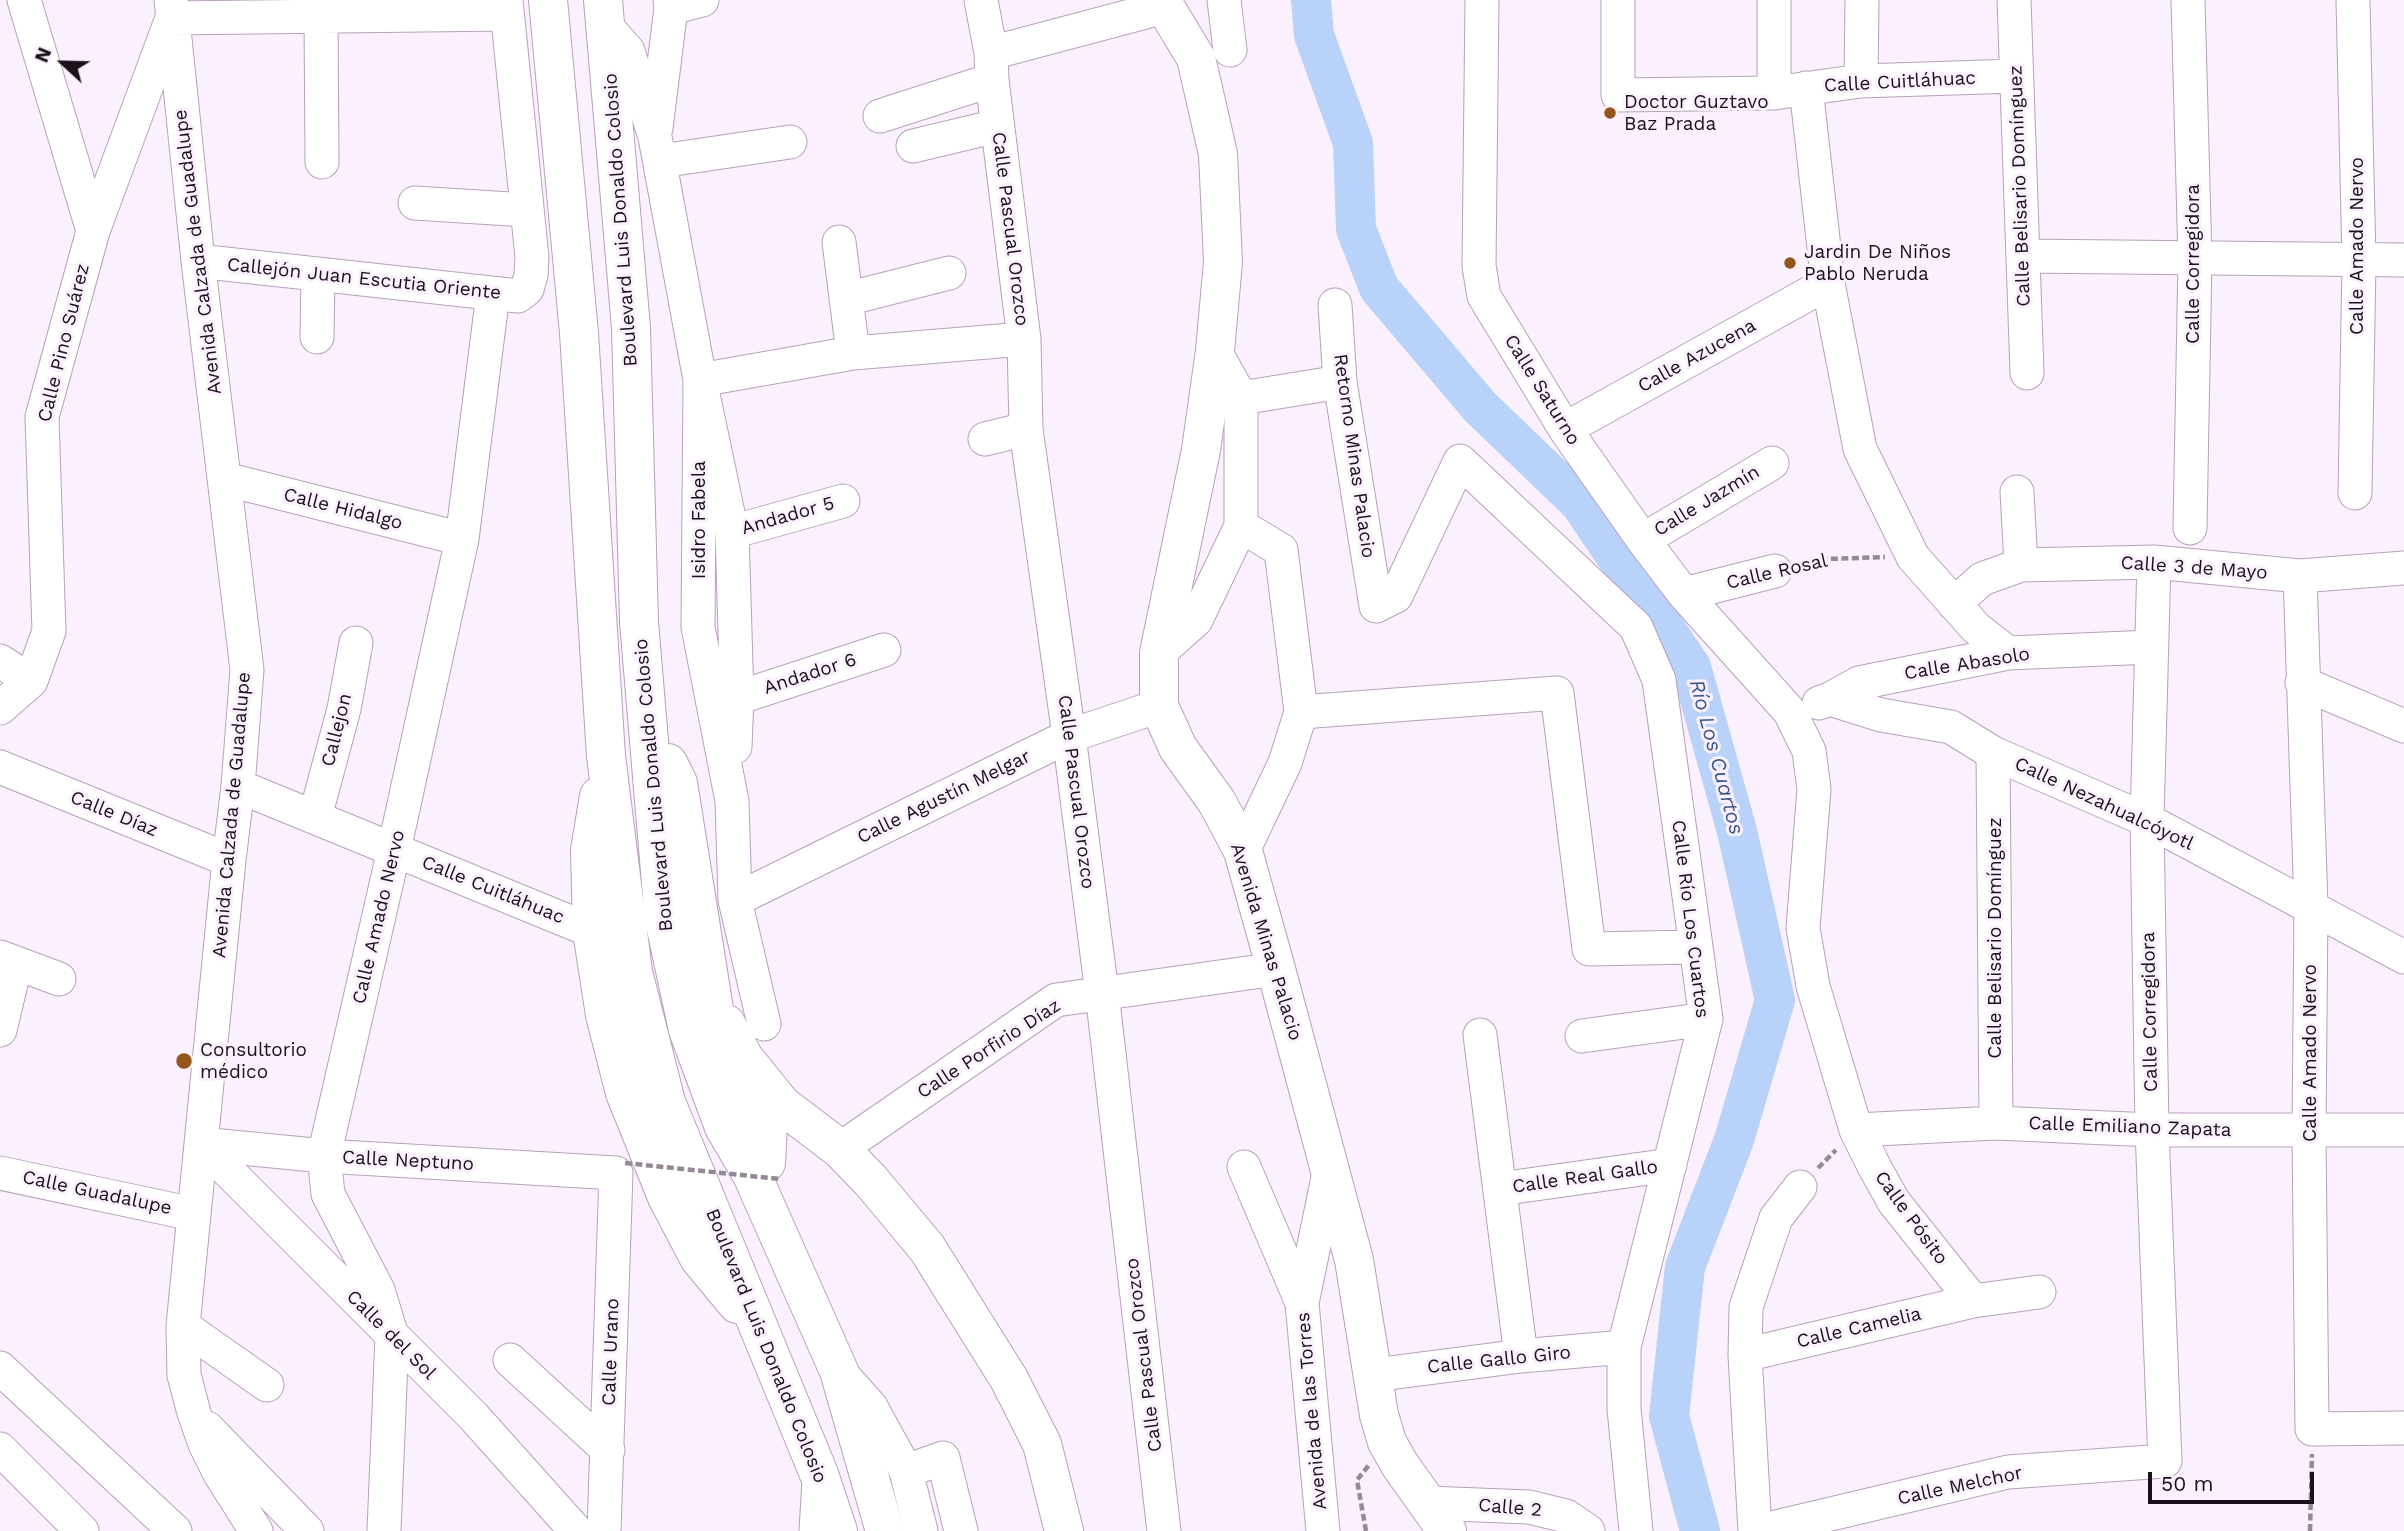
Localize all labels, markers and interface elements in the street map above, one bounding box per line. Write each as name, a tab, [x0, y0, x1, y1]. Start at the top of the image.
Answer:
north arrow	[28, 28, 98, 98]
text: N	[30, 44, 56, 66]
street label: Calle Belisario Domínguez	[2004, 65, 2036, 307]
street label: Calle Cuitláhuac	[1823, 67, 1977, 97]
street label: Boulevard Luis Donaldo Colosio	[599, 73, 643, 367]
place label: Doctor Guztavo Baz Prada	[1624, 91, 1769, 135]
marker: Doctor Guztavo Baz Prada	[1602, 105, 1618, 121]
street label: Avenida Calzada de Guadalupe	[169, 108, 227, 396]
street label: Calle Pascual Orozco	[987, 131, 1033, 327]
street label: Calle Amado Nervo	[2346, 157, 2368, 335]
street label: Calle Corregidora	[2182, 184, 2204, 344]
place label: Jardin De Niños Pablo Neruda	[1804, 241, 1951, 285]
street label: Callejón Juan Escutia Oriente	[226, 253, 502, 305]
marker: Jardin De Niños Pablo Neruda	[1782, 255, 1798, 271]
street label: Calle Pino Suárez	[33, 262, 95, 424]
street label: Calle Azucena	[1634, 314, 1760, 398]
street label: Calle Saturno	[1499, 331, 1585, 449]
street label: Retorno Minas Palacio	[1328, 352, 1380, 560]
street label: Isidro Fabela	[688, 461, 710, 579]
street label: Calle Jazmín	[1650, 461, 1764, 541]
street label: Calle Hidalgo	[281, 483, 405, 535]
street label: Andador 5	[739, 492, 837, 540]
street label: Calle Rosal	[1724, 549, 1830, 595]
street label: Calle 3 de Mayo	[2120, 551, 2268, 585]
street label: Boulevard Luis Donaldo Colosio	[630, 638, 678, 932]
street label: Calle Abasolo	[1903, 643, 2031, 685]
street label: Andador 6	[761, 648, 859, 700]
street label: Avenida Calzada de Guadalupe	[208, 671, 256, 959]
water label: Río Los Cuartos	[1683, 677, 1749, 837]
street label: Callejon	[317, 691, 357, 769]
street label: Calle Pascual Orozco	[1053, 694, 1099, 890]
street label: Calle Agustín Melgar	[854, 745, 1034, 849]
street label: Calle Nezahualcóyotl	[2011, 752, 2197, 856]
street label: Calle Díaz	[67, 786, 161, 842]
street label: Calle Belisario Domínguez	[1984, 817, 2006, 1059]
street label: Calle Río Los Cuartos	[1667, 819, 1713, 1019]
street label: Calle Amado Nervo	[348, 828, 410, 1006]
street label: Avenida Minas Palacio	[1225, 841, 1307, 1043]
street label: Calle Cuitláhuac	[418, 851, 568, 929]
street label: Calle Corregidora	[2137, 932, 2163, 1092]
street label: Calle Amado Nervo	[2299, 964, 2321, 1142]
street label: Calle Porfirio Díaz	[913, 994, 1065, 1104]
place label: Consultorio médico	[200, 1039, 307, 1083]
marker: Consultorio médico	[174, 1051, 194, 1071]
street label: Calle Emiliano Zapata	[2028, 1112, 2232, 1142]
street label: Calle Neptuno	[341, 1146, 475, 1176]
street label: Calle Real Gallo	[1511, 1156, 1659, 1198]
street label: Calle Guadalupe	[20, 1166, 174, 1220]
street label: Calle Pósito	[1869, 1167, 1953, 1269]
street label: Boulevard Luis Donaldo Colosio	[700, 1205, 832, 1487]
street label: Calle Pascual Orozco	[1121, 1257, 1167, 1453]
street label: Calle del Sol	[341, 1285, 441, 1385]
street label: Calle Urano	[598, 1298, 624, 1406]
street label: Calle Camelia	[1794, 1303, 1924, 1353]
street label: Avenida de las Torres	[1292, 1311, 1332, 1511]
street label: Calle Gallo Giro	[1426, 1341, 1572, 1379]
scale bar	[2152, 1458, 2318, 1502]
street label: Calle Melchor	[1895, 1462, 2025, 1510]
text: 50 m	[2161, 1471, 2213, 1496]
street label: Calle 2	[1477, 1494, 1543, 1522]

